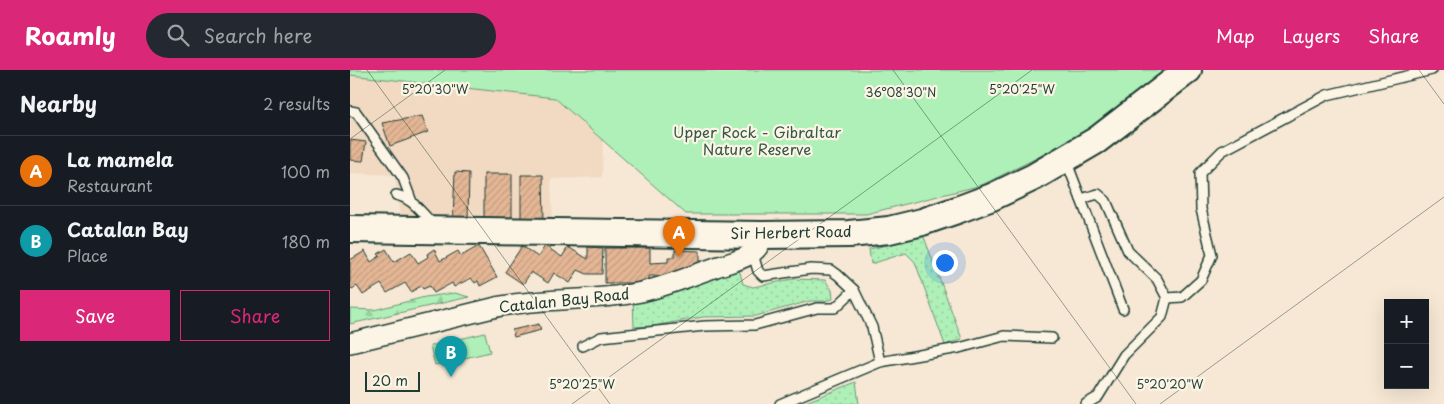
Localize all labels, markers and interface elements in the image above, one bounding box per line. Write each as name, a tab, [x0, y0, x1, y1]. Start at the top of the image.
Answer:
search box	[146, 13, 496, 58]
text: Roamly	[25, 17, 116, 53]
icon: search	[164, 21, 192, 49]
text: Search here	[204, 21, 312, 49]
text: Map	[1216, 22, 1255, 49]
text: Layers	[1283, 22, 1340, 49]
text: Share	[1368, 22, 1419, 49]
text: 5°20'30"W	[402, 80, 469, 98]
text: 5°20'25"W	[989, 80, 1056, 98]
text: 36°08'30"N	[865, 83, 937, 101]
text: Nearby	[20, 87, 97, 119]
text: 2 results	[263, 91, 330, 115]
park label: Upper Rock - Gibraltar Nature Reserve	[673, 120, 841, 160]
text: La mamela	[67, 145, 174, 173]
text: A	[30, 159, 42, 183]
text: 100 m	[281, 159, 330, 183]
text: Restaurant	[67, 173, 153, 197]
text: Catalan Bay	[67, 215, 188, 243]
pin: A	[663, 216, 695, 257]
street label: Sir Herbert Road	[730, 219, 852, 244]
text: B	[31, 229, 41, 253]
text: 180 m	[282, 229, 330, 253]
text: Place	[67, 243, 108, 267]
your location	[932, 250, 958, 276]
street label: Catalan Bay Road	[498, 281, 630, 318]
button: Save	[20, 290, 170, 341]
button: Share	[180, 290, 330, 341]
map controls	[1384, 299, 1429, 389]
button: +	[1384, 299, 1429, 344]
pin: B	[435, 336, 467, 377]
button: −	[1384, 344, 1429, 389]
scale bar	[365, 369, 420, 392]
text: 20 m	[372, 370, 408, 391]
text: 5°20'25"W	[549, 375, 616, 393]
text: 5°20'20"W	[1137, 375, 1204, 393]

